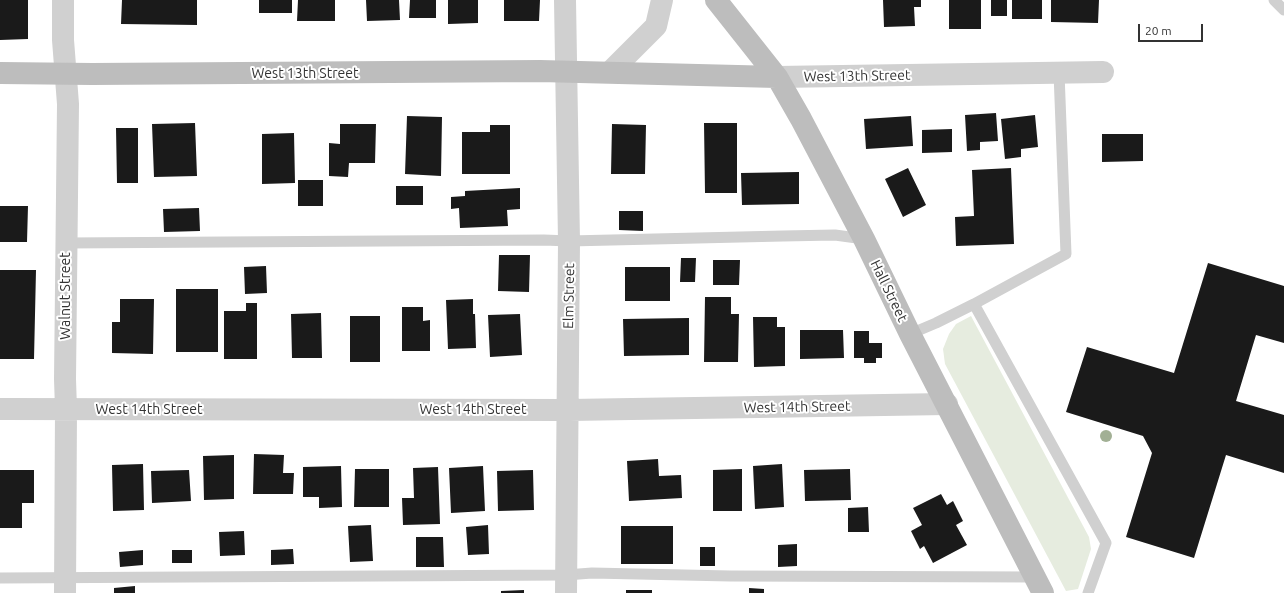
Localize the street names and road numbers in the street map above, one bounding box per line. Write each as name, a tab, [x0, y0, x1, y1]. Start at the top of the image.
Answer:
street label: West 13th Street	[252, 65, 358, 81]
street label: West 13th Street	[803, 67, 911, 85]
street label: Walnut Street	[57, 252, 73, 340]
street label: Hall Street	[867, 257, 911, 325]
street label: Elm Street	[560, 263, 578, 329]
street label: West 14th Street	[743, 398, 851, 416]
street label: West 14th Street	[96, 401, 202, 417]
street label: West 14th Street	[420, 401, 526, 417]

